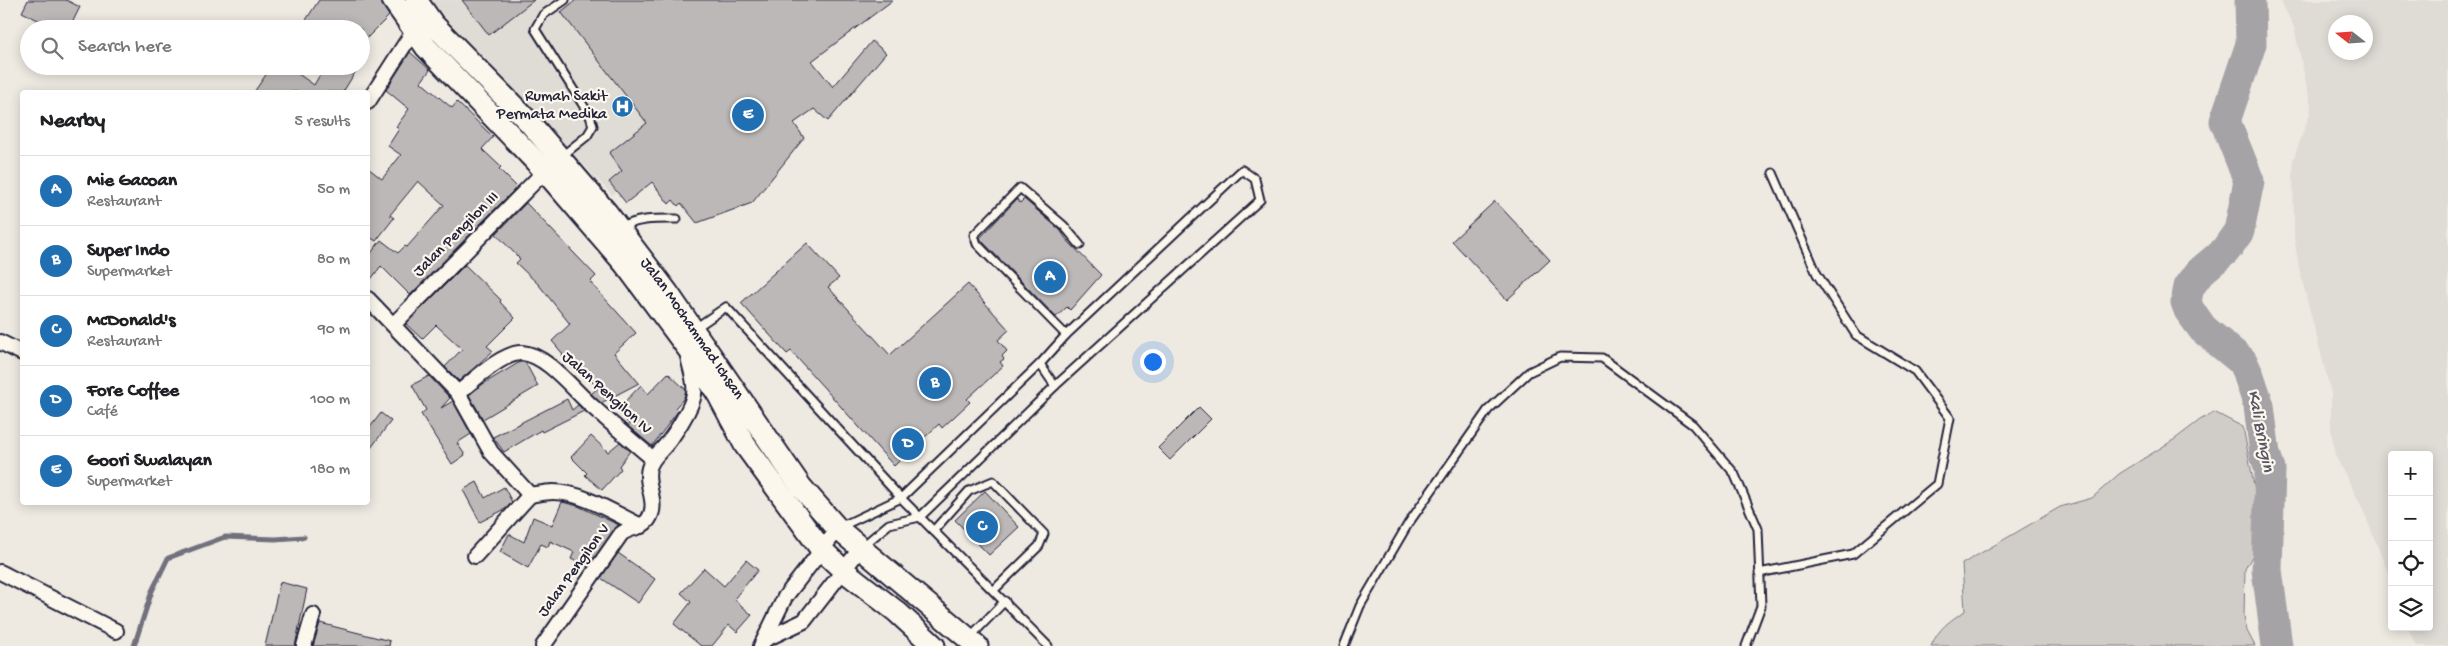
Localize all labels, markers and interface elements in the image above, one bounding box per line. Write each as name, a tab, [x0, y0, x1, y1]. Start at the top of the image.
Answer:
north arrow	[2328, 15, 2373, 60]
search box	[20, 20, 370, 75]
icon: search	[38, 34, 66, 62]
text: Search here	[78, 36, 172, 59]
place label: Rumah Sakit Permata Medika	[496, 88, 608, 125]
hospital icon: Rumah Sakit Permata Medika	[611, 94, 635, 118]
pin: E	[732, 96, 764, 134]
text: Nearby	[40, 110, 105, 135]
text: 5 results	[295, 113, 350, 132]
text: Mie Gacoan	[87, 170, 177, 193]
text: A	[51, 181, 61, 200]
text: 50 m	[317, 181, 350, 200]
street label: Jalan Pengilon III	[410, 188, 504, 282]
text: Restaurant	[87, 193, 161, 212]
text: Super Indo	[87, 240, 170, 263]
text: B	[52, 251, 60, 270]
text: 80 m	[317, 251, 350, 270]
street label: Jalan Mochammad Ichsan	[635, 254, 748, 404]
pin: A	[1034, 258, 1066, 296]
text: Supermarket	[87, 263, 172, 282]
text: McDonald's	[87, 310, 176, 333]
text: C	[52, 321, 60, 340]
text: 90 m	[318, 321, 350, 340]
text: Restaurant	[87, 333, 161, 352]
street label: Jalan Pengilon IV	[557, 349, 655, 439]
your location	[1140, 349, 1166, 375]
pin: B	[919, 364, 951, 402]
text: Fore Coffee	[87, 380, 179, 403]
water label: Kali Bringin	[2242, 388, 2278, 474]
text: D	[51, 391, 61, 410]
text: 100 m	[310, 391, 350, 410]
text: Café	[87, 403, 118, 422]
pin: D	[892, 425, 924, 463]
text: Goori Swalayan	[87, 450, 212, 473]
map controls	[2388, 451, 2433, 631]
button: +	[2388, 451, 2433, 496]
text: E	[51, 461, 61, 480]
text: 180 m	[311, 461, 350, 480]
text: Supermarket	[87, 473, 172, 492]
button: −	[2388, 496, 2433, 541]
pin: C	[966, 508, 998, 546]
street label: Jalan Pengilon V	[535, 521, 615, 621]
button: locate	[2388, 541, 2433, 586]
button: layers	[2388, 586, 2433, 631]

